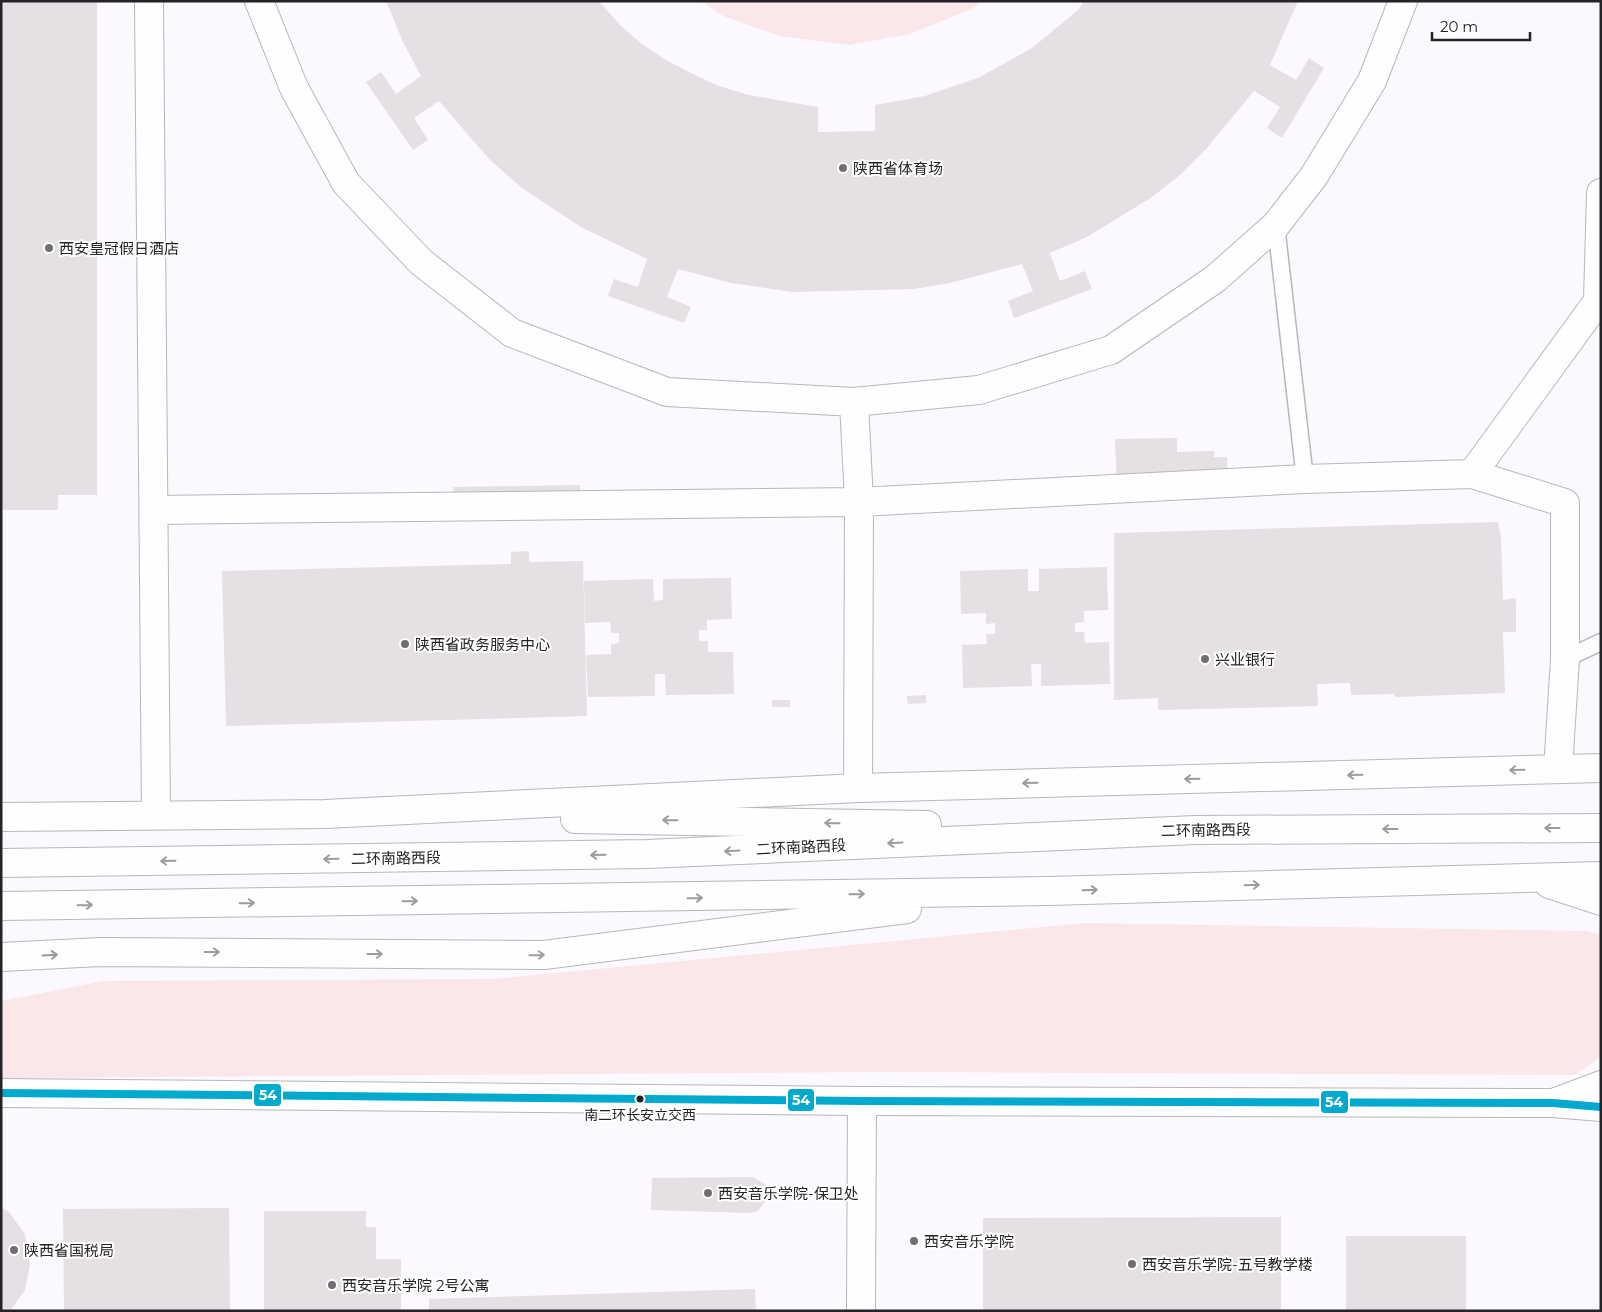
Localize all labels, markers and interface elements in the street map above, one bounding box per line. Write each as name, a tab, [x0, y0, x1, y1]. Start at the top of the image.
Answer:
scale bar	[1432, 10, 1530, 42]
text: 20 m	[1440, 17, 1478, 36]
place label: 陕西省体育场	[853, 159, 943, 178]
marker: 陕西省体育场	[837, 162, 849, 174]
place label: 西安皇冠假日酒店	[59, 239, 179, 258]
marker: 西安皇冠假日酒店	[43, 242, 55, 254]
place label: 陕西省政务服务中心	[415, 635, 550, 654]
marker: 陕西省政务服务中心	[399, 638, 411, 650]
place label: 兴业银行	[1215, 650, 1275, 669]
marker: 兴业银行	[1199, 653, 1211, 665]
one-way arrow	[1509, 766, 1525, 775]
one-way arrow	[1347, 770, 1363, 780]
one-way arrow	[1184, 774, 1200, 784]
one-way arrow	[1022, 778, 1038, 788]
one-way arrow	[662, 815, 678, 825]
one-way arrow	[824, 818, 840, 828]
street label: 二环南路西段	[1161, 820, 1251, 840]
one-way arrow	[1544, 823, 1560, 833]
one-way arrow	[1382, 824, 1398, 834]
street label: 二环南路西段	[756, 835, 846, 859]
one-way arrow	[887, 839, 903, 848]
one-way arrow	[725, 846, 741, 855]
street label: 二环南路西段	[351, 848, 441, 868]
one-way arrow	[590, 850, 606, 860]
one-way arrow	[323, 854, 339, 864]
one-way arrow	[161, 856, 177, 866]
one-way arrow	[1244, 880, 1260, 889]
one-way arrow	[1081, 885, 1097, 894]
one-way arrow	[849, 890, 865, 899]
one-way arrow	[687, 893, 703, 902]
one-way arrow	[402, 896, 418, 906]
one-way arrow	[239, 898, 255, 908]
one-way arrow	[76, 900, 93, 910]
one-way arrow	[204, 948, 220, 957]
one-way arrow	[366, 949, 383, 959]
one-way arrow	[42, 950, 58, 959]
one-way arrow	[529, 950, 545, 960]
line badge: 54	[253, 1083, 282, 1107]
text: 54	[259, 1086, 277, 1104]
line badge: 54	[787, 1088, 815, 1112]
line badge: 54	[1320, 1090, 1349, 1114]
text: 54	[792, 1091, 810, 1109]
text: 54	[1325, 1093, 1343, 1111]
marker: 南二环长安立交西	[635, 1094, 645, 1104]
place label: 南二环长安立交西	[584, 1106, 696, 1124]
place label: 西安音乐学院-保卫处	[718, 1184, 859, 1203]
marker: 西安音乐学院-保卫处	[702, 1187, 714, 1199]
place label: 西安音乐学院	[924, 1232, 1014, 1251]
marker: 西安音乐学院	[908, 1235, 920, 1247]
place label: 陕西省国税局	[24, 1241, 114, 1260]
marker: 陕西省国税局	[8, 1244, 20, 1256]
place label: 西安音乐学院-五号教学楼	[1142, 1255, 1313, 1274]
marker: 西安音乐学院-五号教学楼	[1126, 1258, 1138, 1270]
place label: 西安音乐学院 2号公寓	[342, 1276, 489, 1295]
marker: 西安音乐学院 2号公寓	[326, 1279, 338, 1291]

